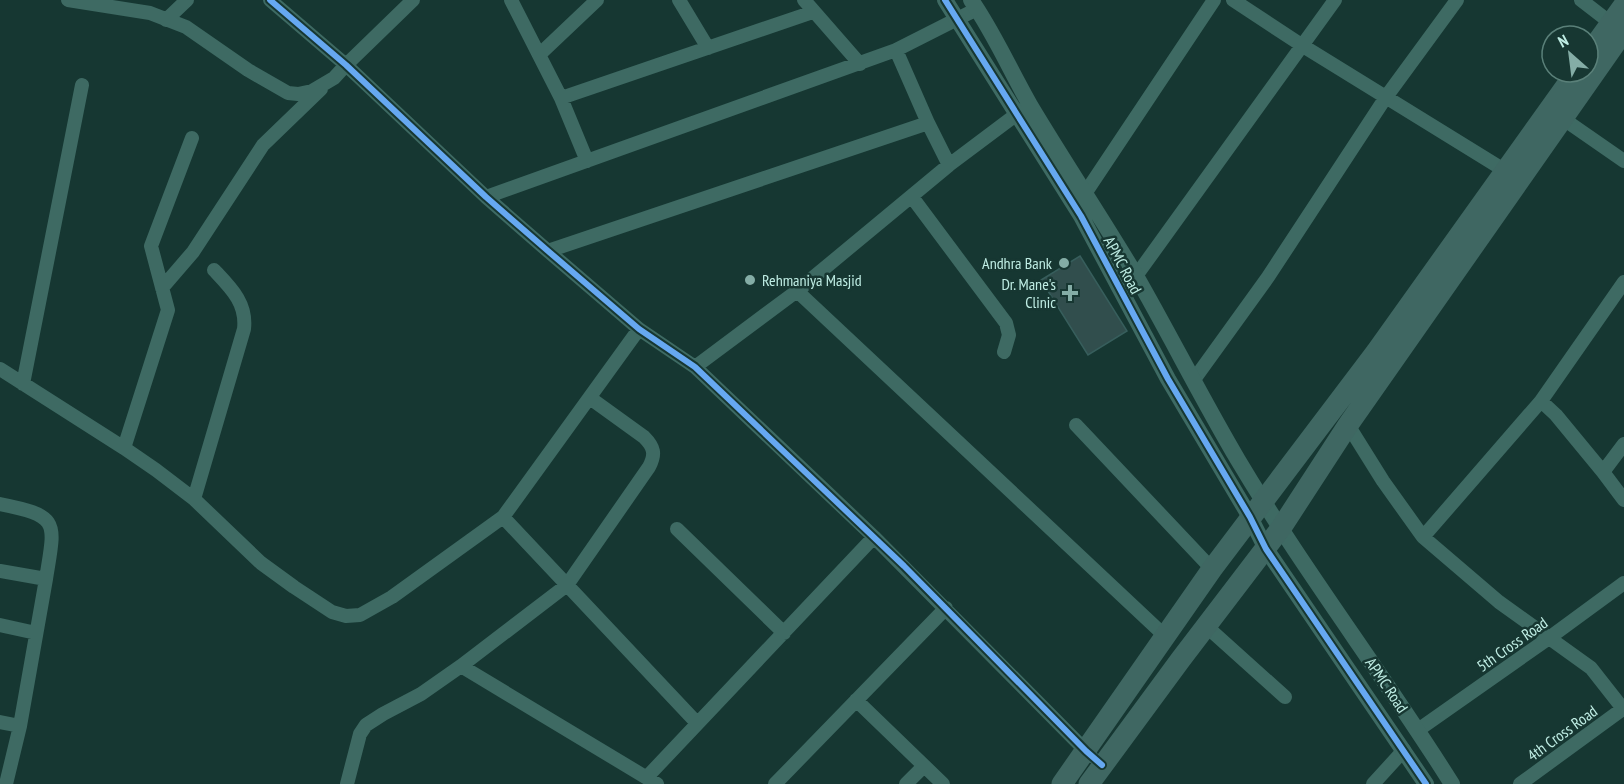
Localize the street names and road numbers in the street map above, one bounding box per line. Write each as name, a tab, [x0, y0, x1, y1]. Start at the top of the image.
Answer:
street label: APMC Road	[1100, 233, 1147, 297]
street label: 5th Cross Road	[1473, 612, 1551, 676]
street label: APMC Road	[1361, 654, 1413, 717]
street label: 4th Cross Road	[1523, 701, 1601, 765]

